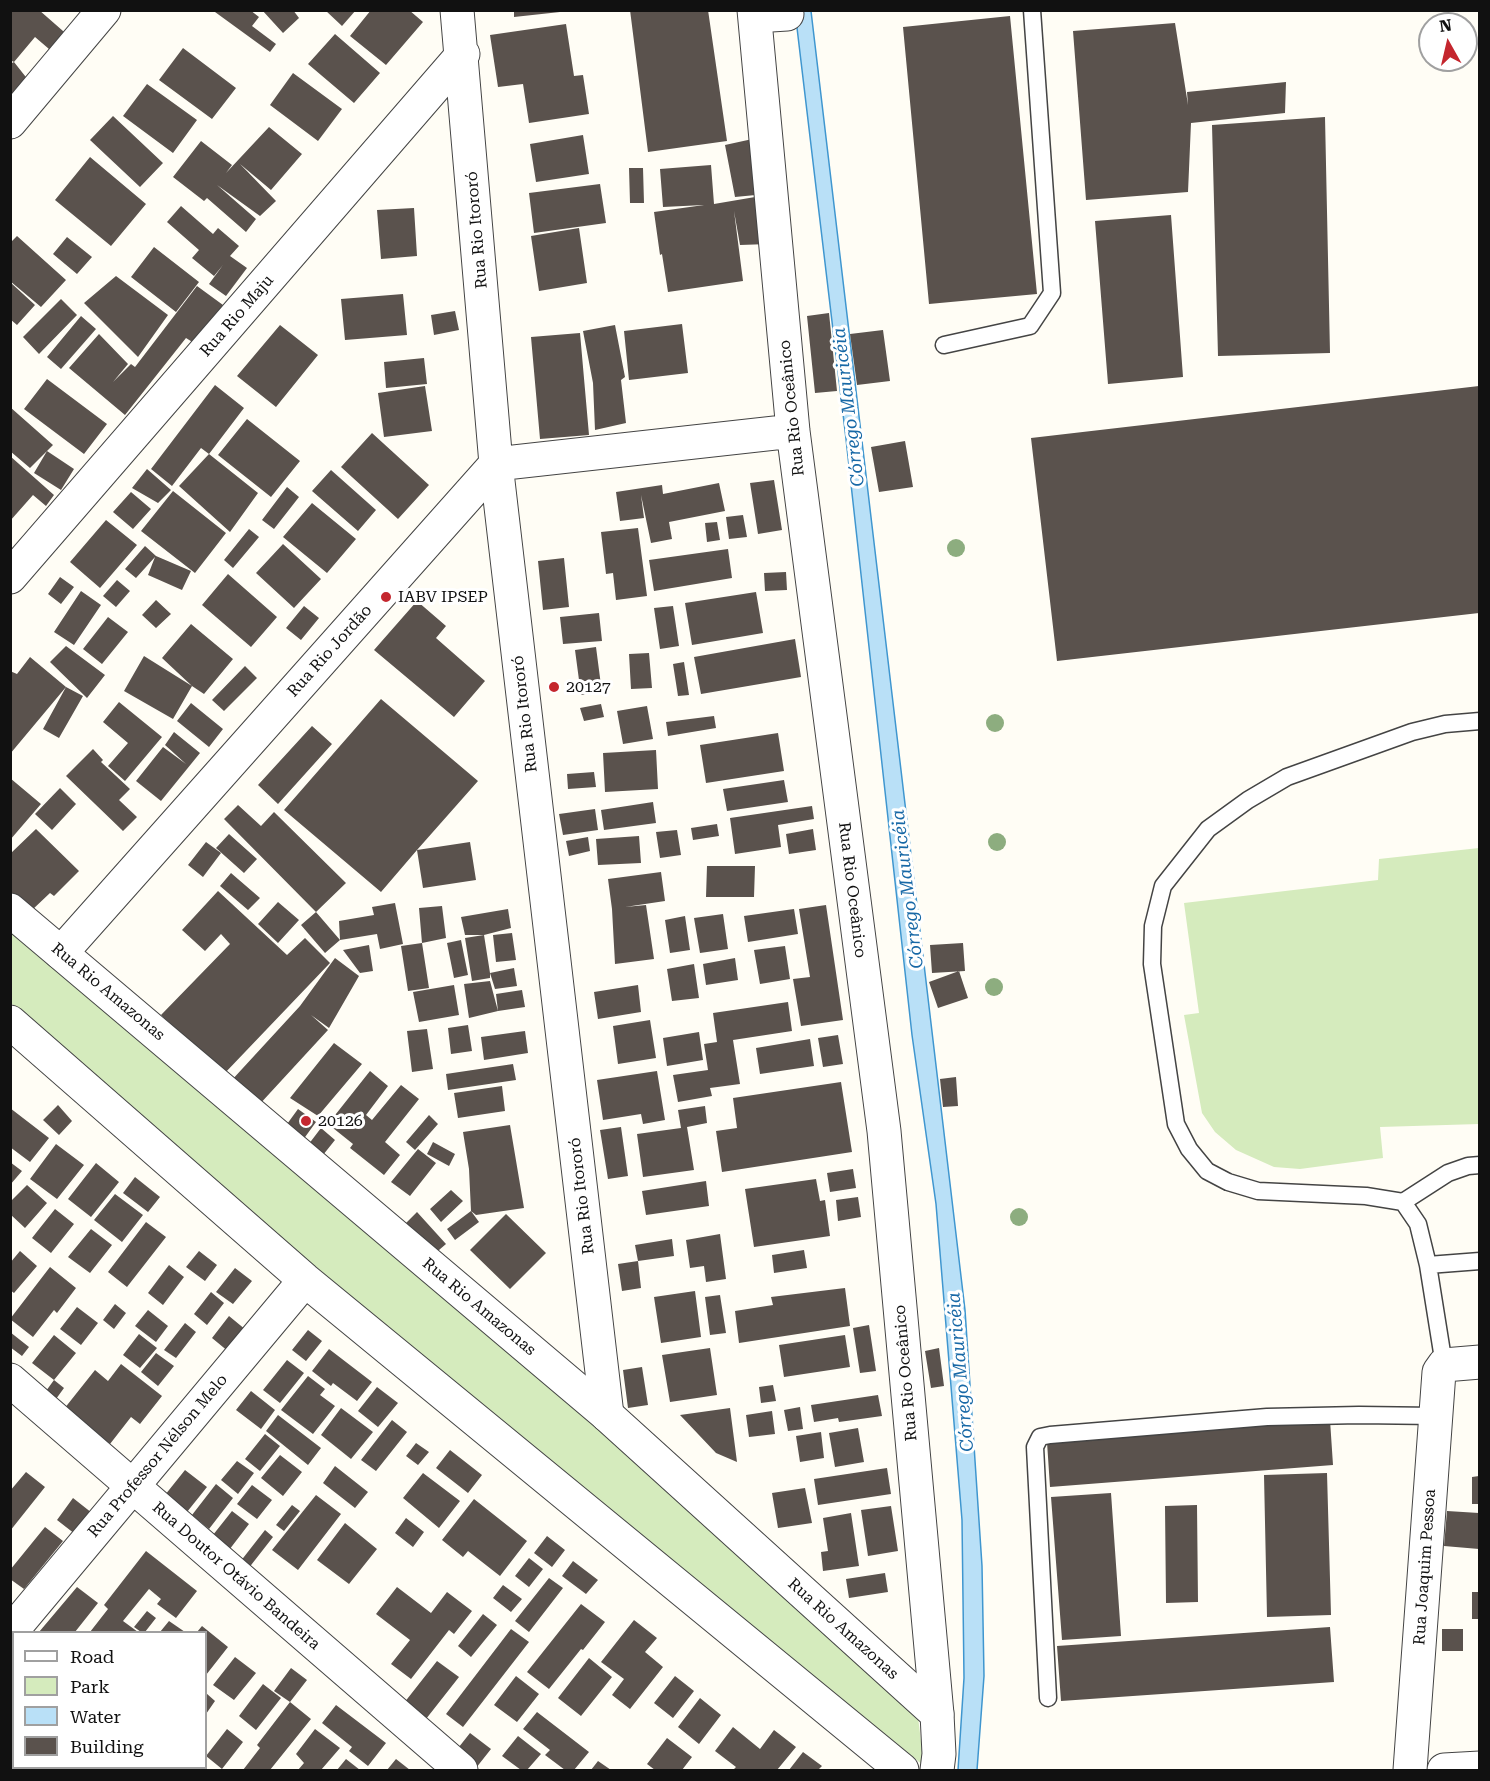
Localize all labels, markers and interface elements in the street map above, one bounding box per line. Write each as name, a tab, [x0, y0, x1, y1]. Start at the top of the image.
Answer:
north arrow	[1418, 12, 1478, 72]
text: N	[1438, 15, 1453, 36]
street label: Rua Rio Itororó	[462, 171, 492, 289]
street label: Rua Rio Maju	[196, 271, 278, 361]
water label: Córrego Mauricéia	[829, 326, 869, 488]
street label: Rua Rio Oceânico	[775, 339, 809, 477]
place label: IABV IPSEP	[398, 587, 488, 607]
marker: IABV IPSEP	[379, 590, 393, 604]
street label: Rua Rio Jordão	[284, 601, 376, 701]
street label: Rua Rio Itororó	[508, 654, 542, 774]
place label: 20127	[566, 677, 611, 697]
marker: 20127	[547, 680, 561, 694]
water label: Córrego Mauricéia	[888, 808, 928, 970]
street label: Rua Rio Oceânico	[834, 821, 870, 959]
street label: Rua Rio Amazonas	[47, 939, 169, 1045]
place label: 20126	[318, 1111, 363, 1131]
marker: 20126	[299, 1114, 313, 1128]
street label: Rua Rio Itororó	[565, 1136, 599, 1256]
street label: Rua Rio Amazonas	[418, 1254, 540, 1360]
water label: Córrego Mauricéia	[943, 1291, 979, 1453]
street label: Rua Rio Oceânico	[890, 1304, 922, 1442]
street label: Rua Professor Nélson Melo	[84, 1371, 232, 1541]
street label: Rua Joaquim Pessoa	[1410, 1488, 1440, 1646]
street label: Rua Doutor Otávio Bandeira	[148, 1498, 324, 1654]
street label: Rua Rio Amazonas	[784, 1574, 902, 1684]
legend	[12, 1631, 207, 1769]
text: Road	[70, 1646, 114, 1667]
text: Park	[70, 1676, 110, 1697]
text: Water	[70, 1706, 121, 1727]
text: Building	[70, 1736, 144, 1757]

